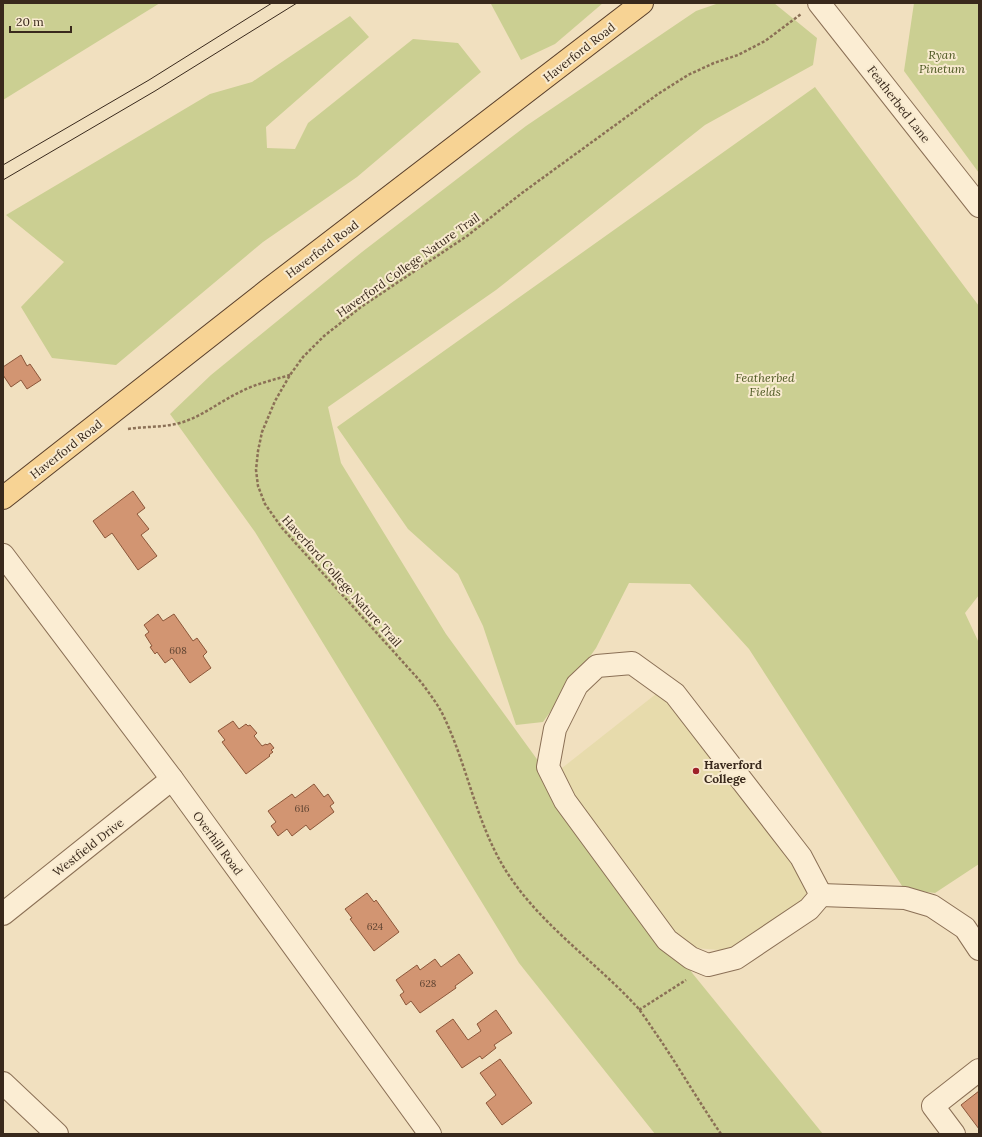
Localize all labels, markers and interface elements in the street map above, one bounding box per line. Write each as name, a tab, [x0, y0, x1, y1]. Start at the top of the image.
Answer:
scale bar	[10, 8, 71, 34]
text: 20 m	[16, 14, 44, 29]
street label: Haverford Road	[540, 19, 618, 85]
park label: Ryan Pinetum	[919, 47, 966, 76]
street label: Featherbed Lane	[864, 63, 934, 146]
street label: Haverford College Nature Trail	[334, 210, 482, 320]
street label: Haverford Road	[283, 217, 361, 281]
park label: Featherbed Fields	[735, 370, 795, 399]
street label: Haverford Road	[27, 416, 105, 482]
street label: Haverford College Nature Trail	[279, 512, 405, 650]
house number: 608	[169, 644, 187, 657]
place label: Haverford College	[704, 757, 762, 786]
marker: Haverford College	[691, 766, 701, 776]
house number: 616	[294, 802, 310, 815]
street label: Overhill Road	[190, 808, 246, 878]
street label: Westfield Drive	[50, 814, 127, 879]
house number: 624	[367, 920, 384, 933]
house number: 628	[420, 977, 437, 990]

